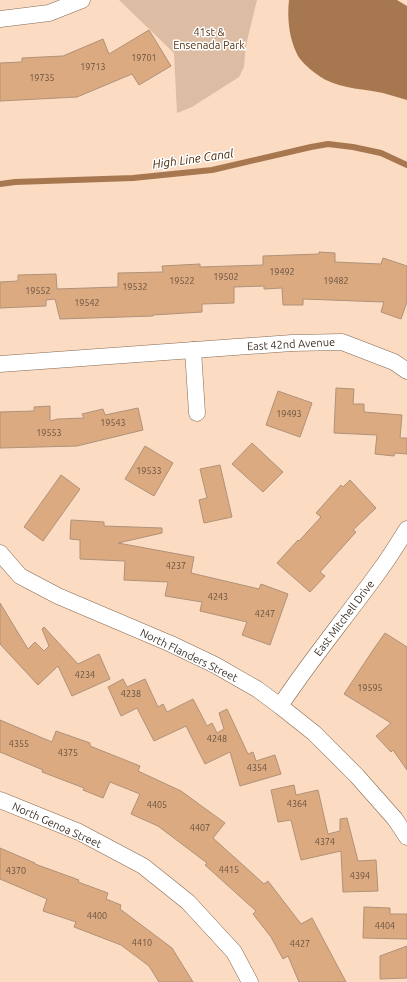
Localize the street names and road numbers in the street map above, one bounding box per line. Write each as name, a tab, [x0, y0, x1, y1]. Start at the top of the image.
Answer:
street label: East 42nd Avenue	[247, 336, 335, 352]
street label: East Mitchell Drive	[312, 578, 376, 658]
street label: North Flanders Street	[138, 626, 240, 684]
street label: North Genoa Street	[10, 800, 104, 850]

